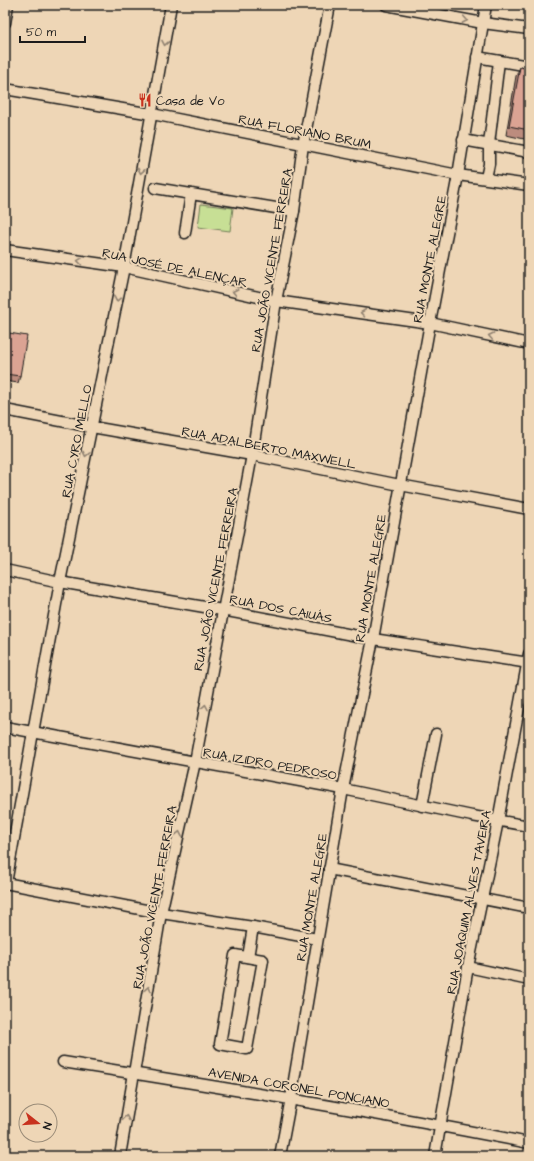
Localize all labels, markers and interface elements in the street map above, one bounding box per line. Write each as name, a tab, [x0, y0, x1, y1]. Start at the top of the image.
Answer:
one-way arrow	[462, 15, 469, 23]
scale bar	[20, 18, 85, 44]
text: 50 m	[26, 24, 57, 41]
one-way arrow	[161, 40, 169, 47]
restaurant icon: Casa de Vo	[137, 92, 153, 108]
place label: Casa de Vo	[156, 92, 225, 110]
street label: RUA FLORIANO BRUM	[237, 110, 373, 154]
street label: RUA JOÃO VICENTE FERREIRA	[247, 166, 297, 354]
one-way arrow	[138, 168, 146, 174]
street label: RUA MONTE ALEGRE	[409, 194, 451, 325]
street label: RUA JOSÉ DE ALENÇAR	[100, 244, 249, 292]
one-way arrow	[77, 257, 83, 266]
one-way arrow	[231, 289, 238, 297]
one-way arrow	[114, 296, 122, 302]
one-way arrow	[360, 309, 366, 318]
one-way arrow	[488, 332, 494, 340]
street label: RUA CYRO MELLO	[57, 383, 97, 499]
street label: RUA ADALBERTO MAXWELL	[180, 422, 358, 474]
one-way arrow	[83, 451, 91, 457]
street label: RUA JOÃO VICENTE FERREIRA	[189, 485, 243, 672]
street label: RUA MONTE ALEGRE	[351, 512, 391, 644]
street label: RUA DOS CAIUÁS	[228, 590, 334, 628]
one-way arrow	[200, 704, 208, 710]
street label: RUA IZIDRO PEDROSO	[202, 743, 338, 785]
street label: RUA JOÃO VICENTE FERREIRA	[128, 803, 182, 990]
street label: RUA JOAQUIM ALVES TAVEIRA	[442, 808, 496, 996]
one-way arrow	[174, 831, 182, 838]
street label: RUA MONTE ALEGRE	[292, 831, 332, 963]
one-way arrow	[143, 986, 152, 992]
street label: AVENIDA CORONEL PONCIANO	[207, 1063, 391, 1113]
north arrow	[18, 1103, 58, 1143]
one-way arrow	[121, 1114, 130, 1121]
text: N	[39, 1120, 55, 1131]

